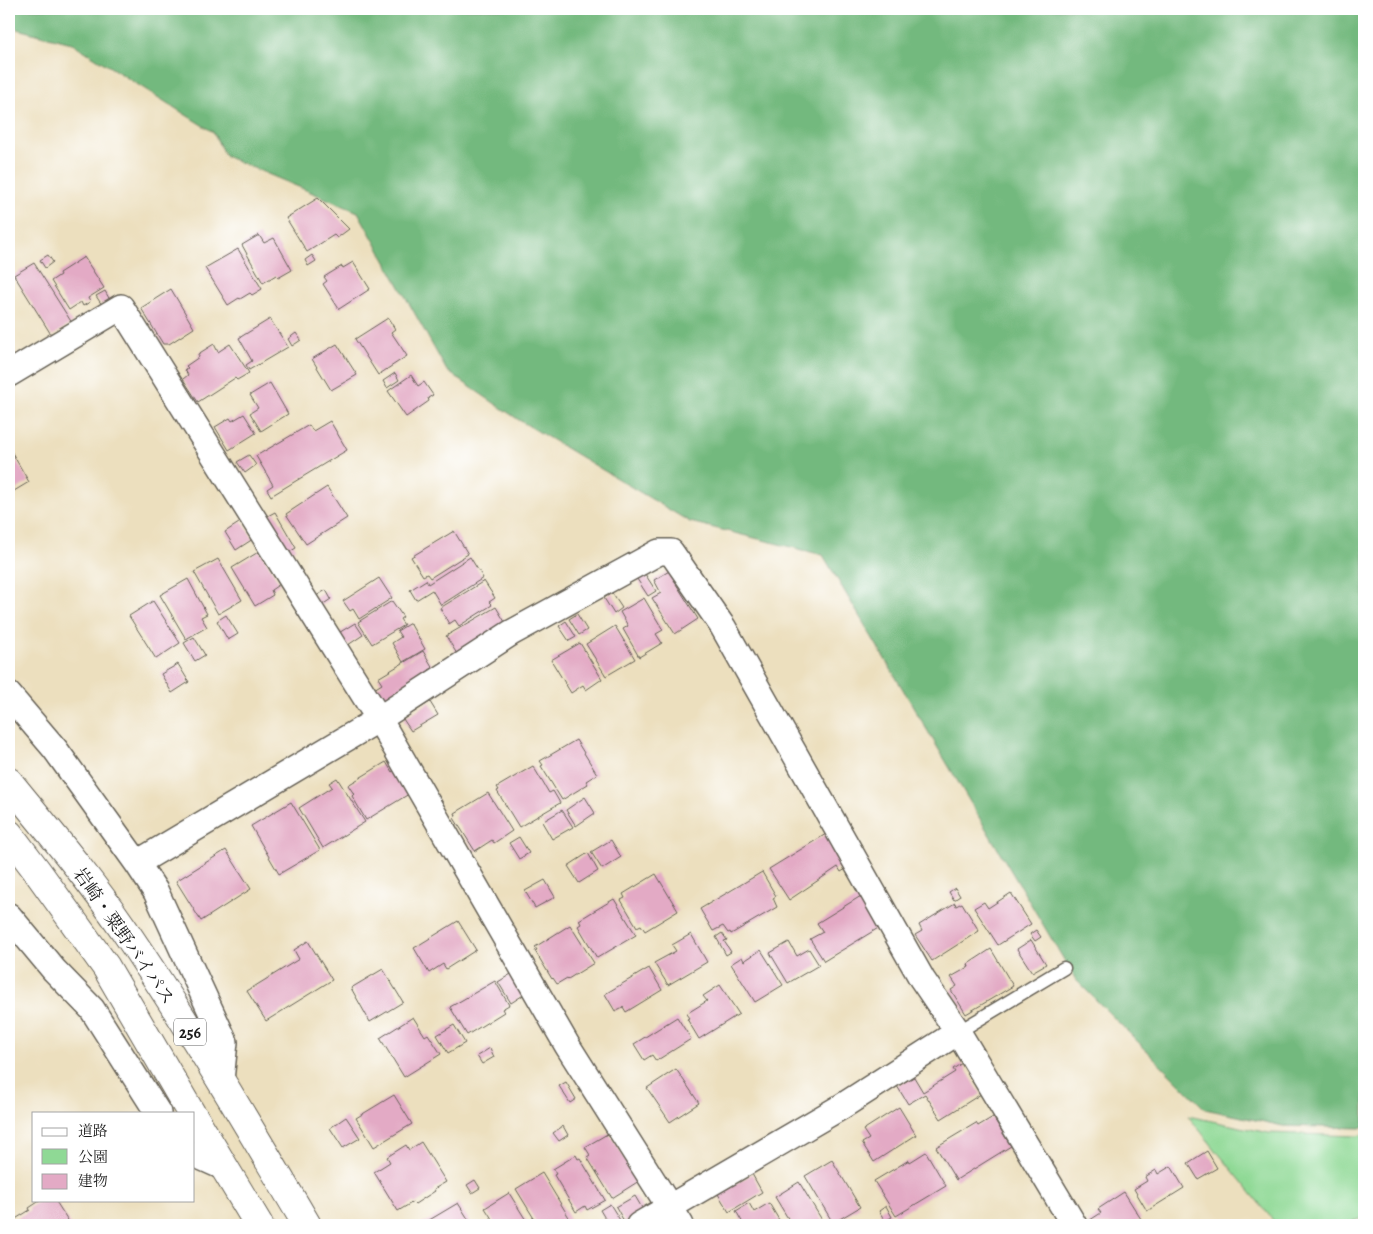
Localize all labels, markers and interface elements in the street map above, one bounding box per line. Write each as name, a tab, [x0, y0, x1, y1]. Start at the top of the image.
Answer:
street label: 岩崎・粟野バイパス	[68, 863, 180, 1009]
road number: 256	[174, 1019, 206, 1046]
legend	[32, 1112, 195, 1202]
text: 道路	[78, 1121, 108, 1141]
text: 公園	[78, 1147, 108, 1167]
text: 建物	[78, 1171, 108, 1191]

